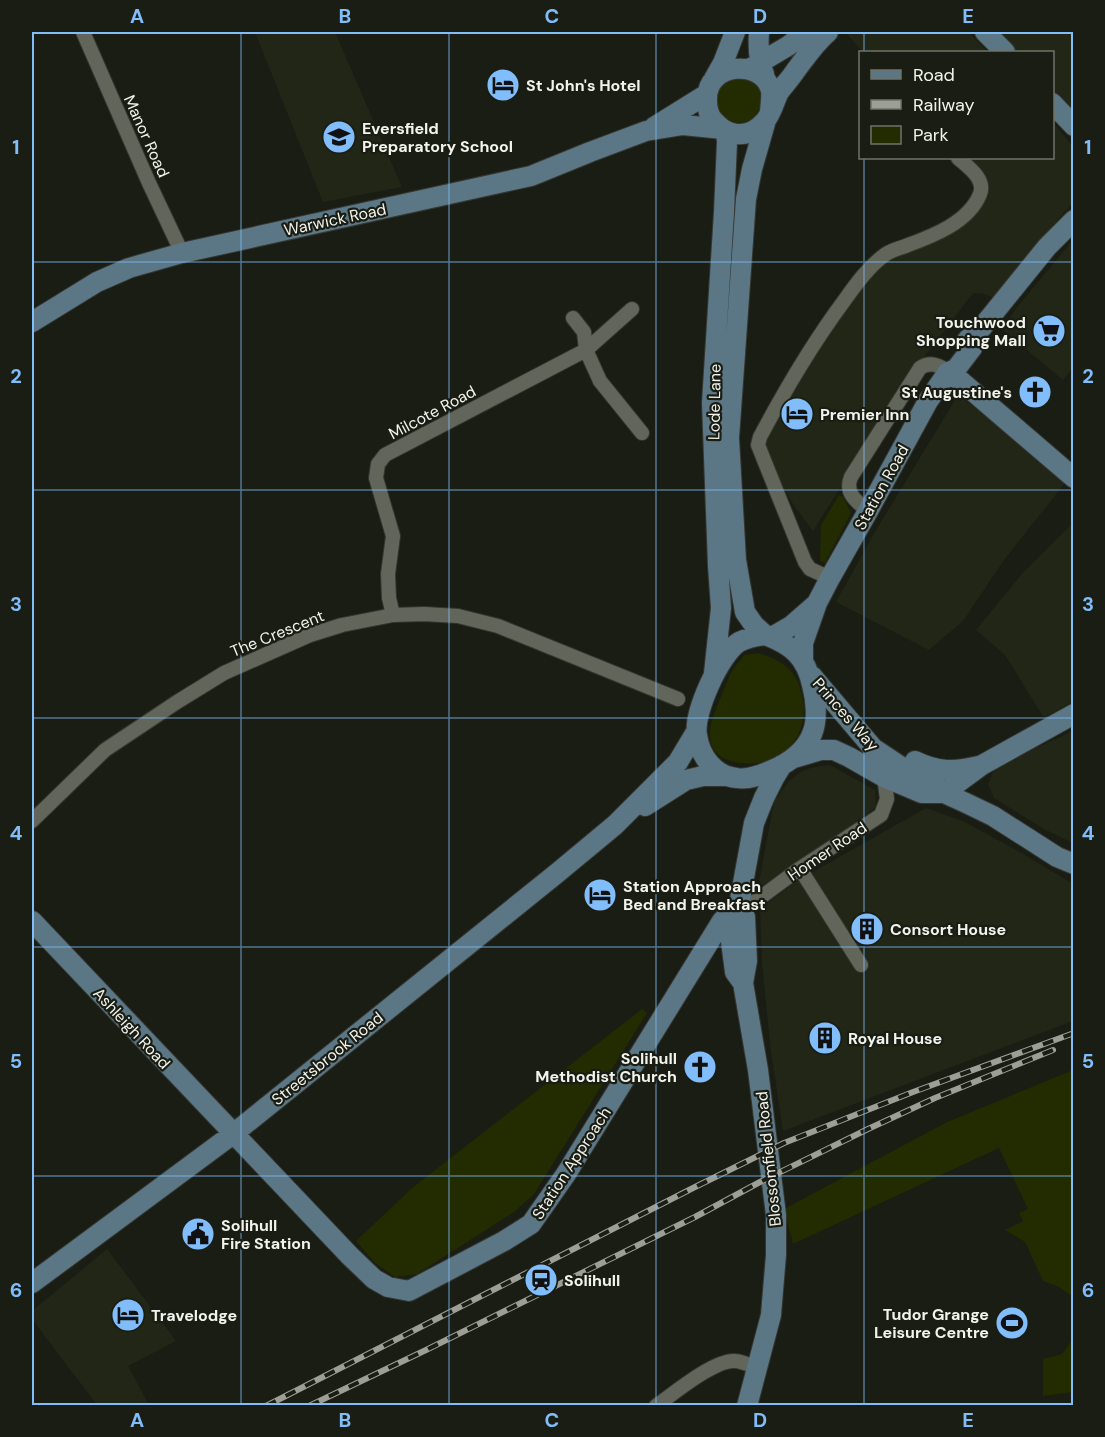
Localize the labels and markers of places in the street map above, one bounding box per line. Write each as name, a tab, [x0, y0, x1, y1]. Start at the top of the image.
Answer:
hotel icon: St John's Hotel	[485, 67, 521, 103]
place label: St John's Hotel	[526, 75, 641, 96]
place label: Eversfield Preparatory School	[362, 118, 513, 157]
school or university icon: Eversfield Preparatory School	[321, 119, 357, 155]
place label: Touchwood Shopping Mall	[916, 312, 1026, 351]
supermarket icon: Touchwood Shopping Mall	[1031, 313, 1067, 349]
church icon: St Augustine's	[1017, 374, 1053, 410]
place label: St Augustine's	[901, 382, 1012, 403]
hotel icon: Premier Inn	[779, 396, 815, 432]
place label: Premier Inn	[820, 404, 909, 425]
place label: Station Approach Bed and Breakfast	[623, 876, 766, 915]
hotel icon: Station Approach Bed and Breakfast	[582, 877, 618, 913]
building icon: Consort House	[849, 911, 885, 947]
place label: Consort House	[890, 919, 1006, 940]
building icon: Royal House	[807, 1020, 843, 1056]
place label: Royal House	[848, 1028, 942, 1049]
place label: Solihull Methodist Church	[535, 1048, 677, 1087]
church icon: Solihull Methodist Church	[682, 1049, 718, 1085]
place label: Solihull Fire Station	[221, 1215, 311, 1254]
public building icon: Solihull Fire Station	[180, 1216, 216, 1252]
station icon: Solihull	[523, 1262, 559, 1298]
place label: Solihull	[564, 1270, 620, 1291]
hotel icon: Travelodge	[110, 1297, 146, 1333]
place label: Tudor Grange Leisure Centre	[874, 1304, 989, 1343]
place label: Travelodge	[151, 1305, 237, 1326]
sports icon: Tudor Grange Leisure Centre	[994, 1305, 1030, 1341]

